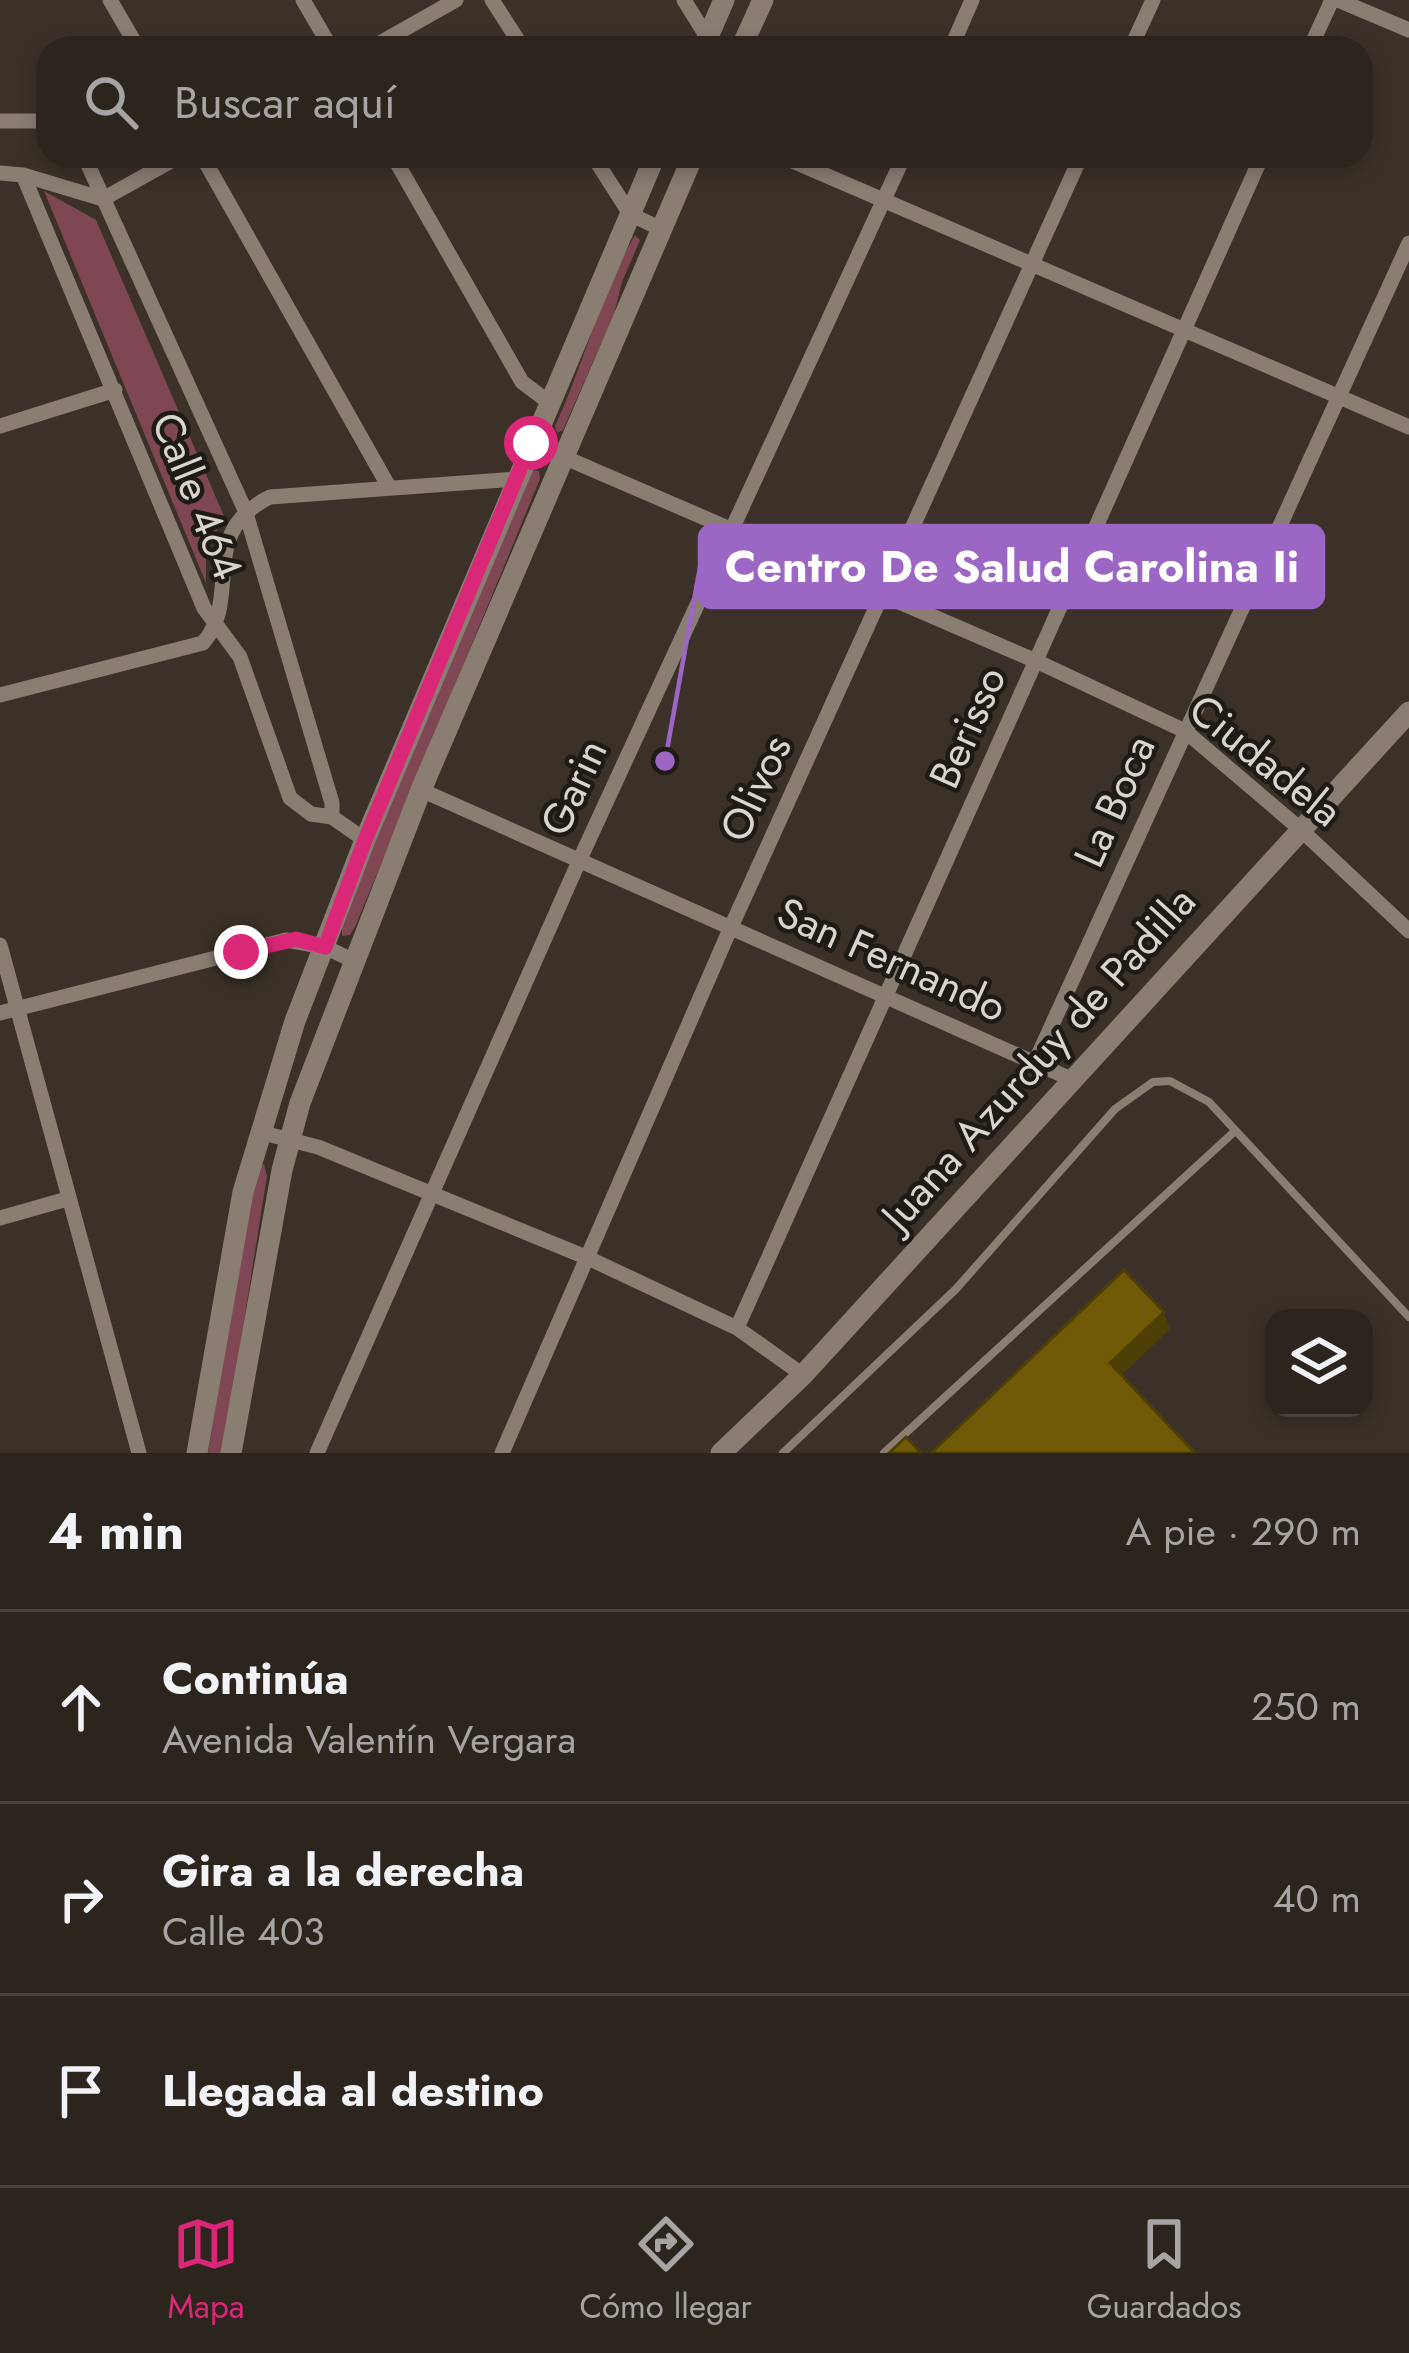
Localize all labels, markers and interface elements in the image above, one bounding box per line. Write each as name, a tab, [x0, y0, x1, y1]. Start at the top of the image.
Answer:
search box	[36, 36, 1373, 168]
icon: search	[78, 69, 144, 135]
text: Buscar aquí	[174, 70, 396, 135]
street label: Calle 464	[136, 403, 259, 589]
route start	[504, 416, 558, 470]
callout: Centro De Salud Carolina Ii	[700, 526, 1323, 607]
text: Centro De Salud Carolina Ii	[725, 534, 1299, 599]
street label: Berisso	[914, 657, 1021, 798]
street label: Ciudadela	[1176, 680, 1355, 841]
street label: Olivos	[704, 725, 807, 852]
street label: La Boca	[1058, 726, 1170, 877]
street label: Garin	[525, 729, 622, 845]
street label: Juana Azurduy de Padilla	[864, 873, 1210, 1247]
street label: San Fernando	[768, 882, 1016, 1037]
route end	[214, 925, 268, 979]
map controls	[1265, 1309, 1373, 1417]
button: layers	[1265, 1309, 1373, 1417]
text: 4 min	[48, 1494, 184, 1568]
text: A pie · 290 m	[1126, 1503, 1361, 1560]
text: Continúa	[162, 1646, 349, 1711]
icon: ahead	[48, 1674, 114, 1740]
text: 250 m	[1251, 1678, 1361, 1735]
text: Avenida Valentín Vergara	[162, 1711, 576, 1768]
text: Gira a la derecha	[162, 1838, 524, 1903]
icon: right	[48, 1866, 114, 1932]
text: 40 m	[1273, 1870, 1361, 1927]
text: Calle 403	[162, 1903, 325, 1960]
icon: arrive	[48, 2058, 114, 2124]
text: Llegada al destino	[162, 2058, 544, 2123]
tab: Mapa	[167, 2211, 245, 2330]
tab: Cómo llegar	[579, 2211, 752, 2330]
tab: Guardados	[1087, 2211, 1242, 2330]

